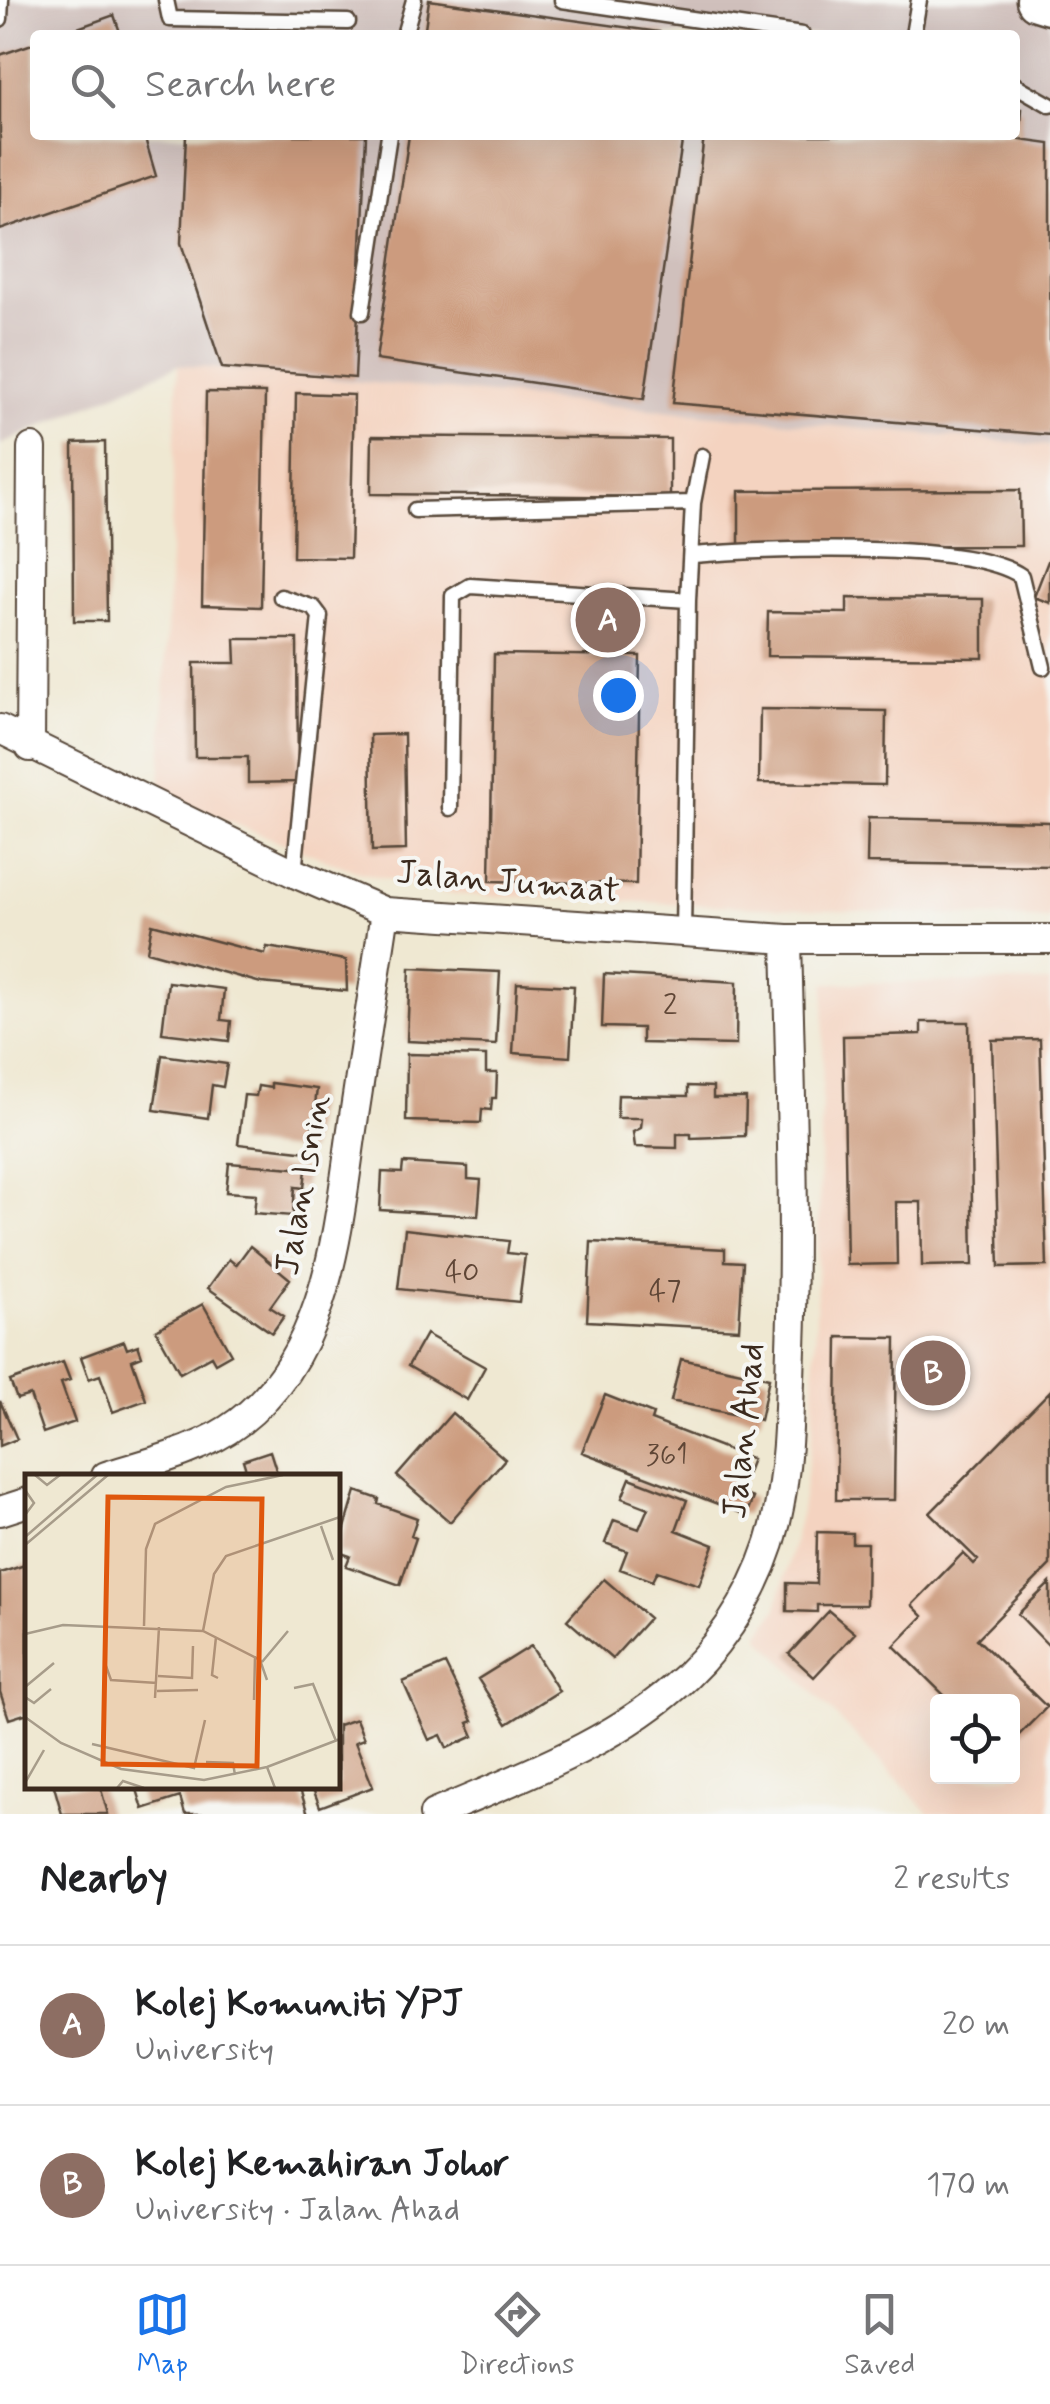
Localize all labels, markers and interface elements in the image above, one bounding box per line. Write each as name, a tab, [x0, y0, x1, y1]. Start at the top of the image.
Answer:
search box	[30, 30, 1020, 140]
icon: search	[65, 58, 120, 113]
text: Search here	[145, 61, 336, 110]
pin: A	[576, 582, 640, 658]
your location	[593, 670, 644, 721]
street label: Jalan Jumaat	[394, 849, 622, 915]
house number: 2	[663, 986, 677, 1025]
street label: Jalan Isnin	[265, 1091, 341, 1279]
house number: 40	[445, 1253, 479, 1292]
house number: 47	[649, 1272, 681, 1311]
pin: B	[900, 1336, 966, 1410]
street label: Jalan Ahad	[712, 1341, 776, 1521]
house number: 361	[646, 1436, 688, 1475]
inset map	[25, 1474, 340, 1789]
map controls	[930, 1694, 1020, 1784]
button: locate	[930, 1694, 1020, 1784]
text: Nearby	[40, 1852, 168, 1907]
text: 2 results	[893, 1858, 1010, 1900]
text: Kolej Komuniti YPJ	[135, 1980, 463, 2029]
text: A	[62, 2004, 83, 2046]
text: 20 m	[942, 2004, 1010, 2046]
text: University	[135, 2029, 274, 2071]
text: Kolej Kemahiran Johor	[135, 2140, 509, 2189]
text: B	[62, 2164, 83, 2206]
text: 170 m	[926, 2164, 1010, 2206]
text: University · Jalan Ahad	[135, 2189, 460, 2231]
tab: Map	[135, 2287, 190, 2384]
tab: Directions	[460, 2287, 575, 2384]
tab: Saved	[844, 2287, 915, 2384]

